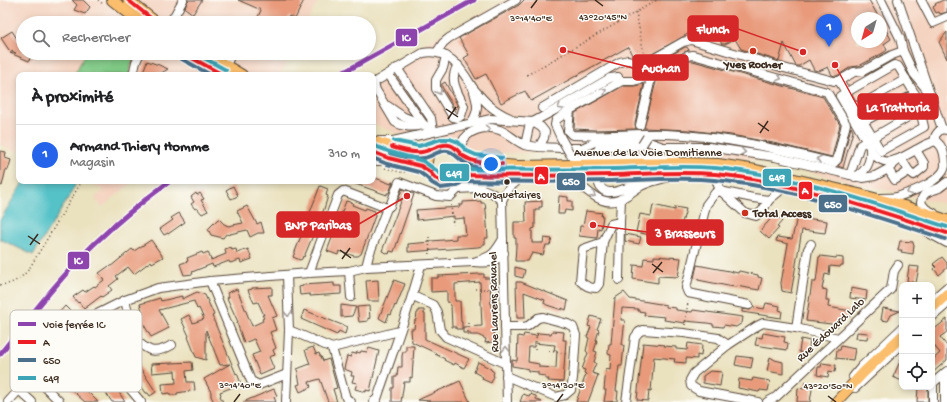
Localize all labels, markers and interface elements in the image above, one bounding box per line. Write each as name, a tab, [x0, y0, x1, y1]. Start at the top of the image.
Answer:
text: 43°20'45"N	[579, 12, 628, 24]
north arrow	[851, 12, 887, 48]
text: 3°14'40"E	[509, 13, 553, 25]
pin: 1	[816, 14, 842, 47]
search box	[16, 16, 376, 60]
callout: Flunch	[688, 16, 738, 41]
text: Flunch	[695, 23, 730, 38]
icon: search	[30, 27, 52, 49]
line badge: IC	[395, 28, 418, 47]
text: Rechercher	[62, 29, 130, 47]
text: IC	[402, 33, 411, 45]
marker: Yves Rocher	[748, 46, 758, 56]
callout: Auchan	[633, 55, 688, 80]
place label: Yves Rocher	[722, 59, 784, 73]
text: Auchan	[641, 62, 681, 77]
one-way arrow	[775, 73, 782, 82]
text: À proximité	[32, 88, 113, 108]
one-way arrow	[434, 88, 442, 95]
one-way arrow	[600, 88, 607, 95]
callout: La Trattoria	[858, 94, 938, 119]
text: La Trattoria	[866, 101, 931, 116]
one-way arrow	[557, 103, 564, 110]
one-way arrow	[485, 124, 491, 133]
text: Armand Thiery Homme	[70, 138, 209, 156]
text: 1	[42, 147, 48, 162]
text: 310 m	[328, 147, 360, 162]
street label: Avenue de la Voie Domitienne	[574, 147, 723, 161]
one-way arrow	[739, 147, 746, 156]
your location	[481, 154, 501, 174]
one-way arrow	[816, 155, 823, 164]
text: Magasin	[70, 156, 115, 171]
line badge: 649	[439, 163, 470, 182]
line badge: A	[534, 166, 549, 185]
line badge: 649	[762, 168, 792, 187]
text: 649	[446, 169, 463, 181]
text: A	[537, 172, 546, 184]
line badge: 650	[556, 172, 586, 191]
text: 649	[769, 173, 786, 185]
marker: Mousquetaires	[502, 177, 512, 187]
text: 650	[562, 177, 581, 189]
line badge: A	[798, 181, 813, 200]
text: A	[801, 186, 810, 198]
one-way arrow	[906, 187, 914, 195]
place label: Mousquetaires	[474, 190, 541, 202]
one-way arrow	[589, 191, 596, 198]
line badge: 650	[818, 194, 848, 213]
text: 650	[824, 200, 843, 212]
marker: Total Access	[740, 208, 750, 218]
place label: Total Access	[752, 208, 812, 222]
callout: BNP Paribas	[277, 212, 359, 237]
text: BNP Paribas	[284, 219, 352, 234]
callout: 3 Brasseurs	[647, 220, 723, 245]
text: 3 Brasseurs	[654, 227, 716, 242]
line badge: IC	[67, 251, 90, 270]
street label: Rue Laurens Ravanel	[487, 251, 503, 352]
text: IC	[74, 256, 83, 268]
map controls	[899, 282, 935, 390]
button: +	[899, 282, 935, 318]
street label: Rue Édouard Lalo	[794, 295, 868, 366]
legend	[10, 310, 142, 392]
one-way arrow	[284, 311, 292, 317]
button: −	[899, 318, 935, 354]
text: Voie ferrée IC	[42, 319, 106, 332]
text: A	[43, 338, 50, 350]
one-way arrow	[502, 346, 510, 352]
button: locate	[899, 354, 935, 390]
text: 650	[43, 356, 61, 368]
text: 649	[43, 374, 60, 386]
text: 3°14'40"E	[218, 380, 262, 392]
text: 3°14'30"E	[541, 380, 585, 392]
text: 43°20'50"N	[803, 381, 853, 393]

